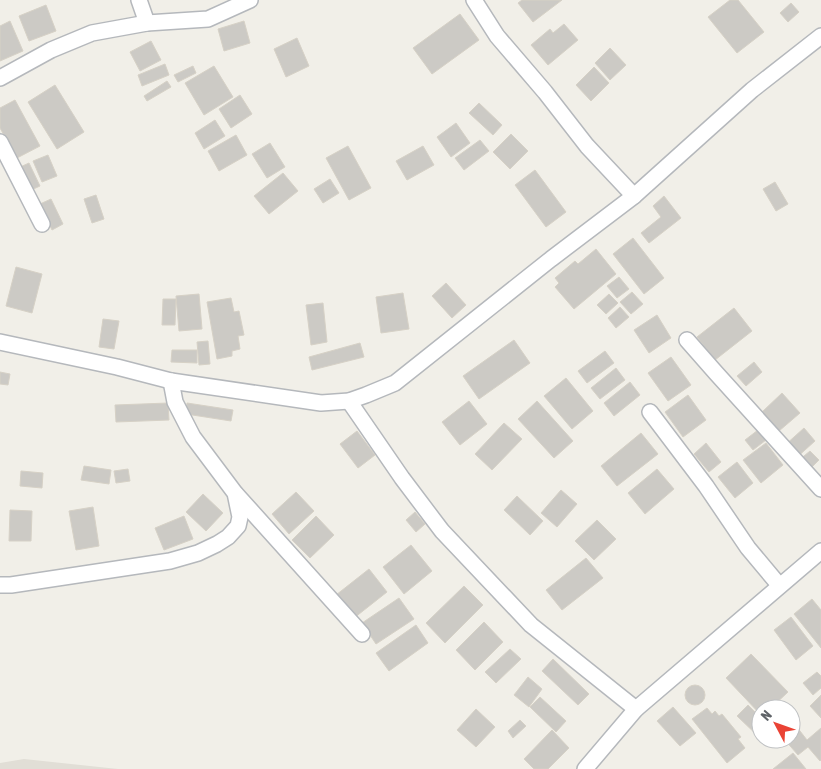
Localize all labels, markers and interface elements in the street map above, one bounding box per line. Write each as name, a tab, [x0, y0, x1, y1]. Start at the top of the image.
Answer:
north arrow	[751, 699, 801, 749]
text: N	[757, 707, 775, 724]

